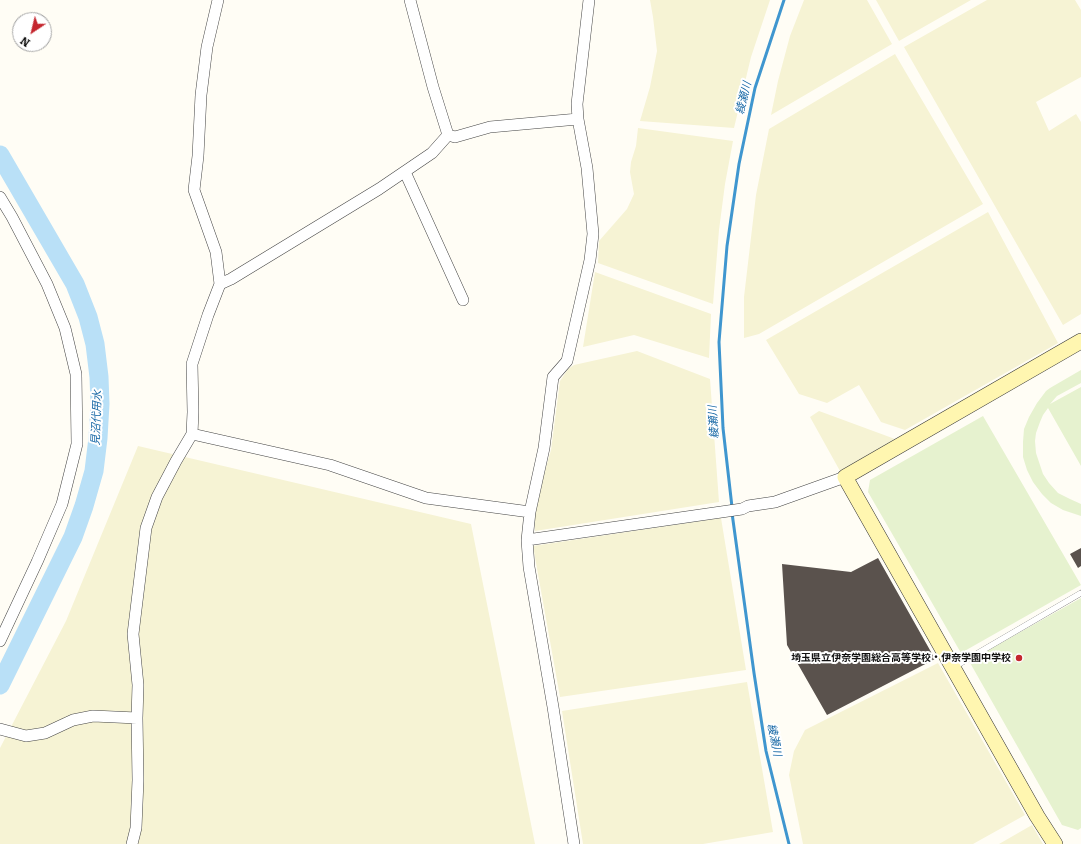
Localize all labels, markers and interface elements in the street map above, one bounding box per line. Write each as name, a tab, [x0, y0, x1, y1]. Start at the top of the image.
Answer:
north arrow	[12, 12, 52, 52]
text: N	[18, 34, 33, 49]
water label: 綾瀬川	[734, 80, 754, 116]
water label: 見沼代用水	[89, 390, 105, 446]
water label: 綾瀬川	[706, 405, 722, 439]
place label: 埼玉県立伊奈学園総合高等学校・伊奈学園中学校	[791, 652, 1011, 664]
marker: 埼玉県立伊奈学園総合高等学校・伊奈学園中学校	[1014, 653, 1024, 663]
water label: 綾瀬川	[764, 723, 784, 757]

